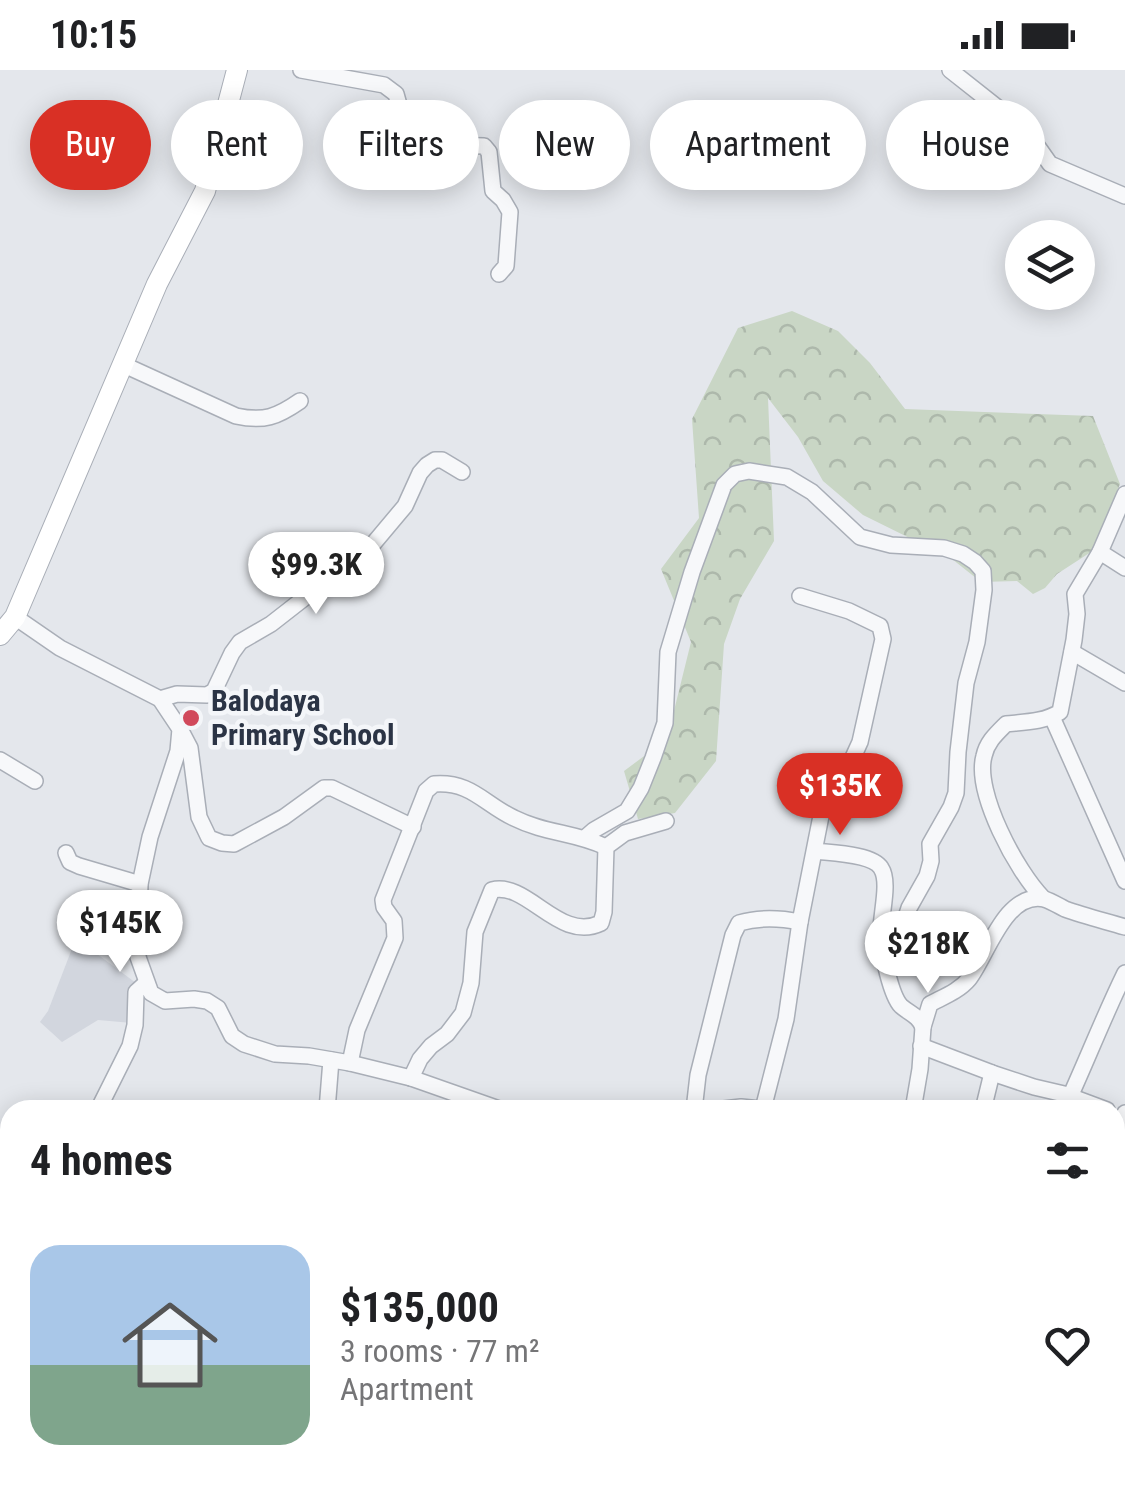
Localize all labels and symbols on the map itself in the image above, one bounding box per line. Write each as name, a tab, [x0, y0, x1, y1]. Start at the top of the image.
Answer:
pin: $99.3K	[235, 532, 397, 617]
place label: Balodaya Primary School	[211, 683, 395, 752]
marker: Balodaya Primary School	[180, 707, 202, 729]
pin: $135K	[770, 753, 910, 838]
pin: $145K	[50, 890, 190, 975]
pin: $218K	[858, 911, 998, 996]

